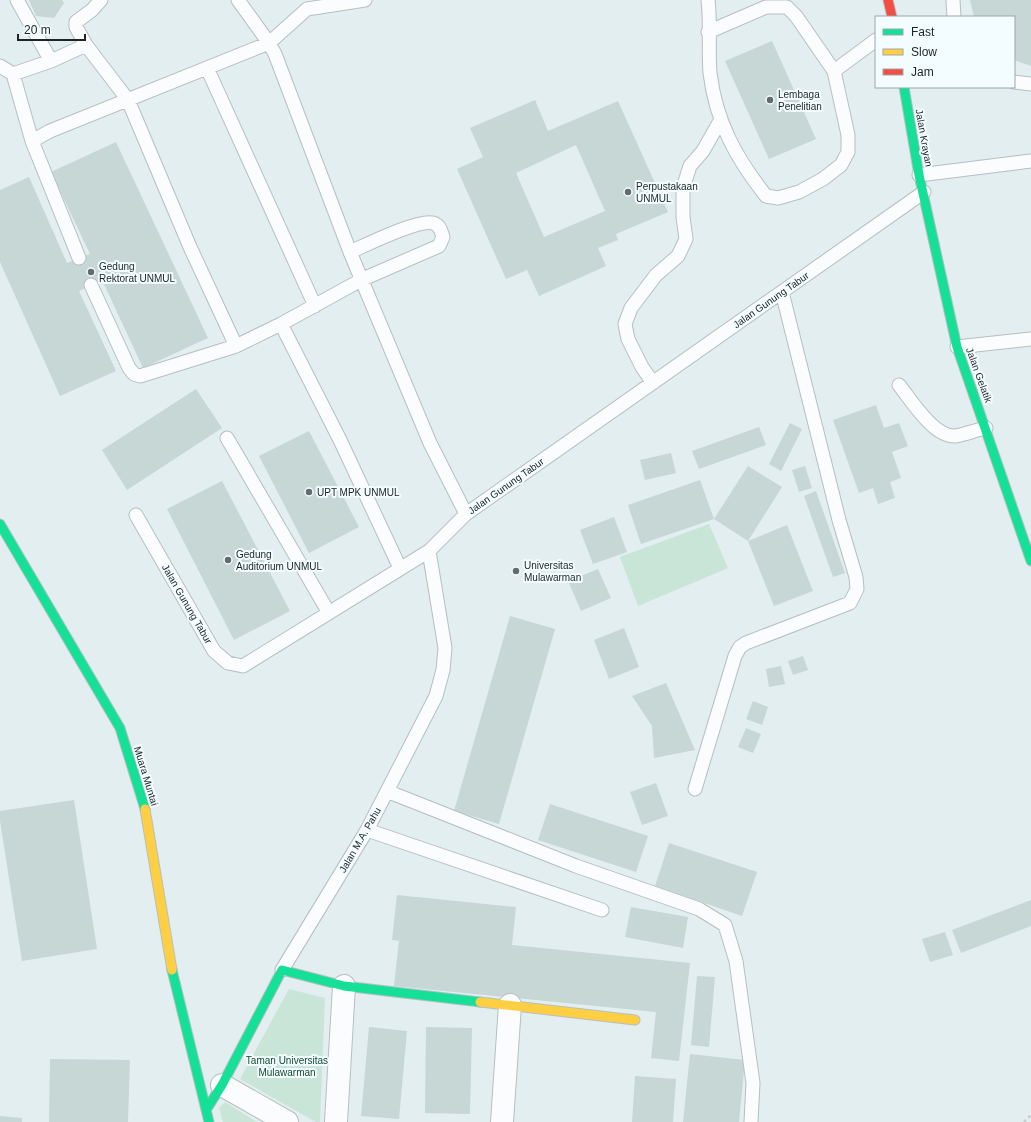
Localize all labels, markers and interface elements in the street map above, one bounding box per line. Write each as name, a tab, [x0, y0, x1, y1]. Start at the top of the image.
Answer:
scale bar	[18, 16, 85, 42]
legend	[875, 16, 1015, 88]
text: 20 m	[24, 23, 51, 37]
text: Fast	[911, 25, 935, 39]
text: Slow	[911, 45, 937, 59]
text: Jam	[911, 65, 934, 79]
place label: Lembaga Penelitian	[778, 89, 822, 112]
marker: Lembaga Penelitian	[765, 95, 775, 105]
street label: Jalan Krayan	[914, 108, 934, 168]
place label: Perpustakaan UNMUL	[636, 181, 698, 204]
marker: Perpustakaan UNMUL	[623, 187, 633, 197]
place label: Gedung Rektorat UNMUL	[99, 261, 176, 284]
marker: Gedung Rektorat UNMUL	[86, 267, 96, 277]
street label: Jalan Gunung Tabur	[731, 269, 812, 330]
street label: Jalan Gelatik	[964, 346, 994, 405]
street label: Jalan Gunung Tabur	[466, 455, 547, 516]
marker: UPT MPK UNMUL	[304, 487, 314, 497]
place label: UPT MPK UNMUL	[317, 487, 400, 498]
place label: Gedung Auditorium UNMUL	[236, 549, 323, 572]
marker: Gedung Auditorium UNMUL	[223, 555, 233, 565]
place label: Universitas Mulawarman	[524, 560, 581, 583]
street label: Jalan Gunung Tabur	[160, 562, 215, 646]
marker: Universitas Mulawarman	[511, 566, 521, 576]
street label: Muara Muntai	[132, 745, 160, 807]
street label: Jalan M.A. Pahu	[337, 805, 383, 875]
park label: Taman Universitas Mulawarman	[246, 1055, 328, 1078]

